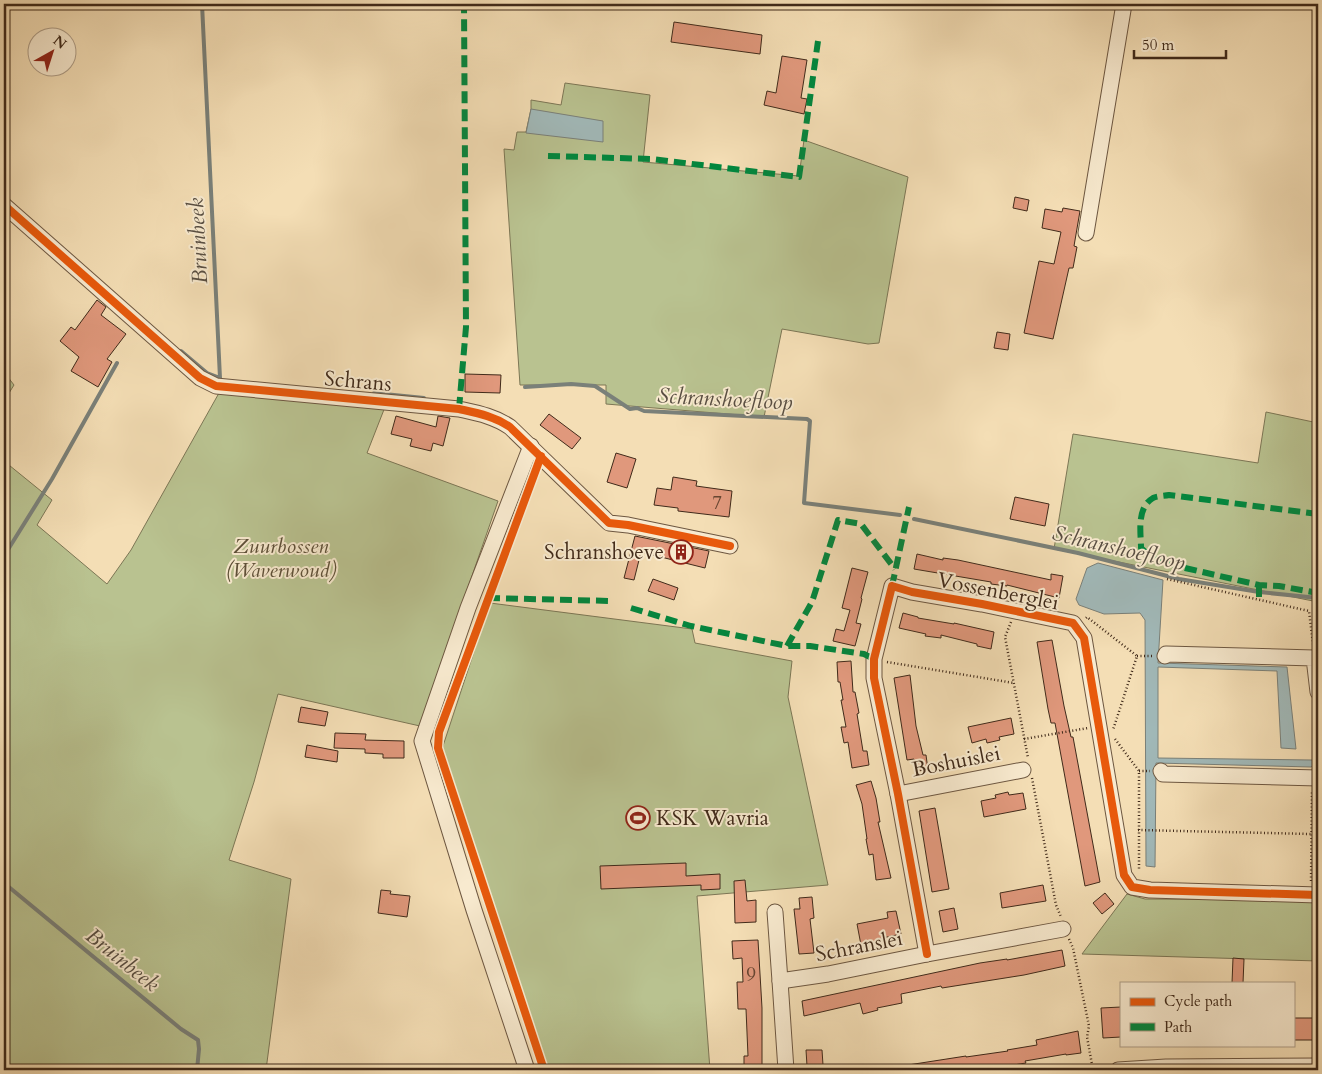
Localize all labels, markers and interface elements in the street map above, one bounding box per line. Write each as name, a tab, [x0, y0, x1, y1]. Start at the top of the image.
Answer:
north arrow	[28, 28, 78, 78]
scale bar	[1134, 28, 1227, 60]
text: N	[49, 31, 71, 53]
text: 50 m	[1142, 35, 1174, 55]
water label: Bruinbeek	[181, 197, 215, 285]
street label: Schrans	[323, 364, 393, 399]
water label: Schranshoefloop	[657, 380, 793, 418]
house number: 7	[712, 490, 722, 516]
water label: Schranshoefloop	[1049, 518, 1188, 578]
park label: Zuurbossen (Waverwoud)	[225, 532, 337, 585]
place label: Schranshoeve	[544, 538, 664, 567]
building icon: Schranshoeve	[668, 539, 694, 565]
street label: Vossenberglei	[935, 565, 1061, 618]
street label: Boshuislei	[909, 739, 1003, 784]
place label: KSK Wavria	[656, 804, 769, 833]
sports icon: KSK Wavria	[625, 805, 651, 831]
water label: Bruinbeek	[79, 921, 166, 999]
street label: Schranslei	[813, 924, 905, 969]
house number: 9	[746, 962, 756, 988]
legend	[1120, 982, 1294, 1046]
text: Cycle path	[1164, 991, 1233, 1011]
text: Path	[1164, 1017, 1193, 1037]

